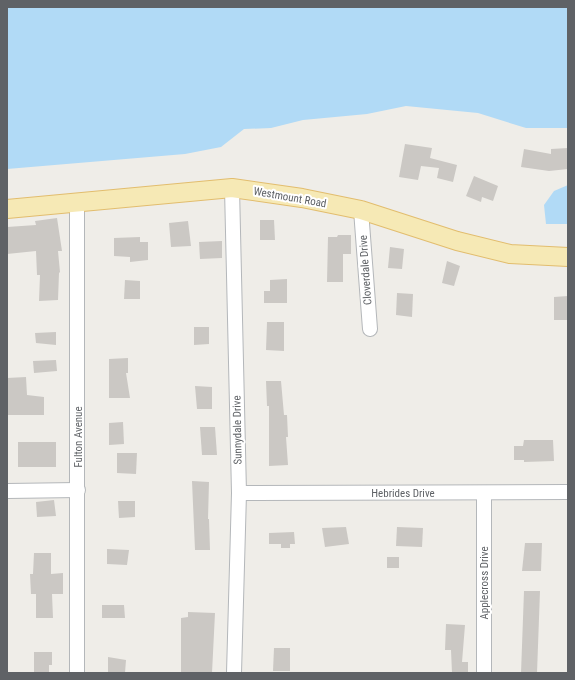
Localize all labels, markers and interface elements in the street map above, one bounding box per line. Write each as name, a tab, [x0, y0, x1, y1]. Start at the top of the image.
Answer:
street label: Westmount Road	[252, 185, 327, 210]
street label: Cloverdale Drive	[357, 235, 374, 305]
street label: Sunnydale Drive	[230, 395, 245, 465]
street label: Fulton Avenue	[72, 406, 85, 468]
street label: Hebrides Drive	[371, 487, 435, 500]
street label: Applecross Drive	[478, 546, 491, 620]

